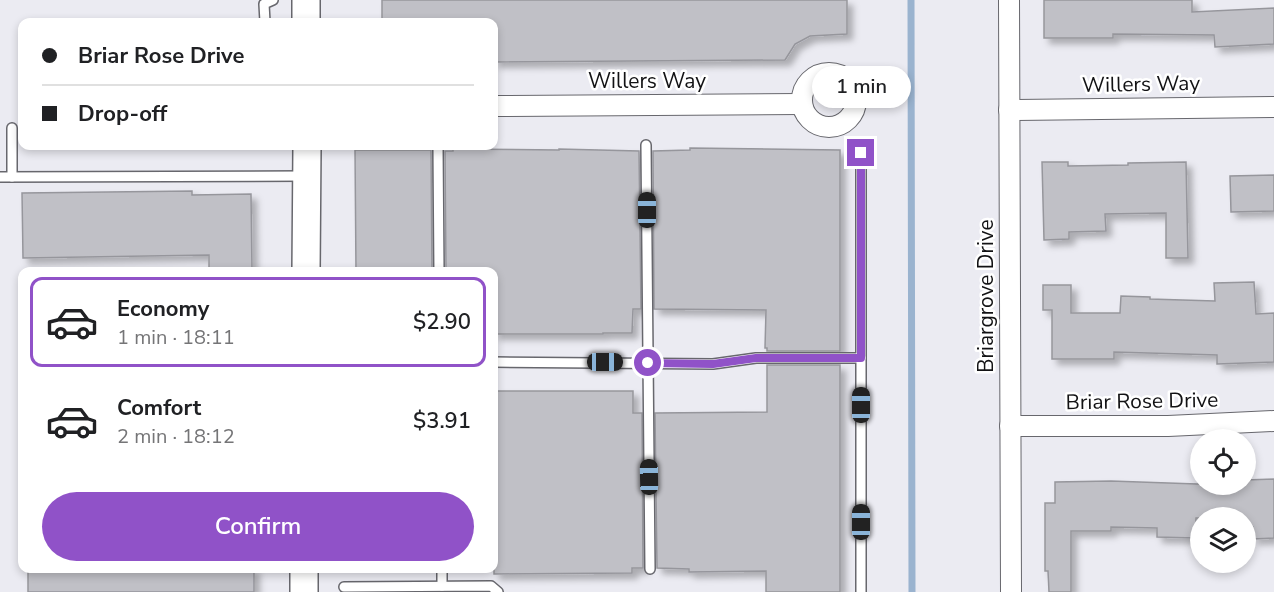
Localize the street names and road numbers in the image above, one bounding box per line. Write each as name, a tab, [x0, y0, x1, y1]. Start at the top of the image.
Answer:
street label: Willers Way	[588, 67, 706, 95]
street label: Willers Way	[1082, 69, 1201, 99]
street label: Briargrove Drive	[972, 219, 1000, 373]
street label: Briar Rose Drive	[1065, 386, 1219, 416]

